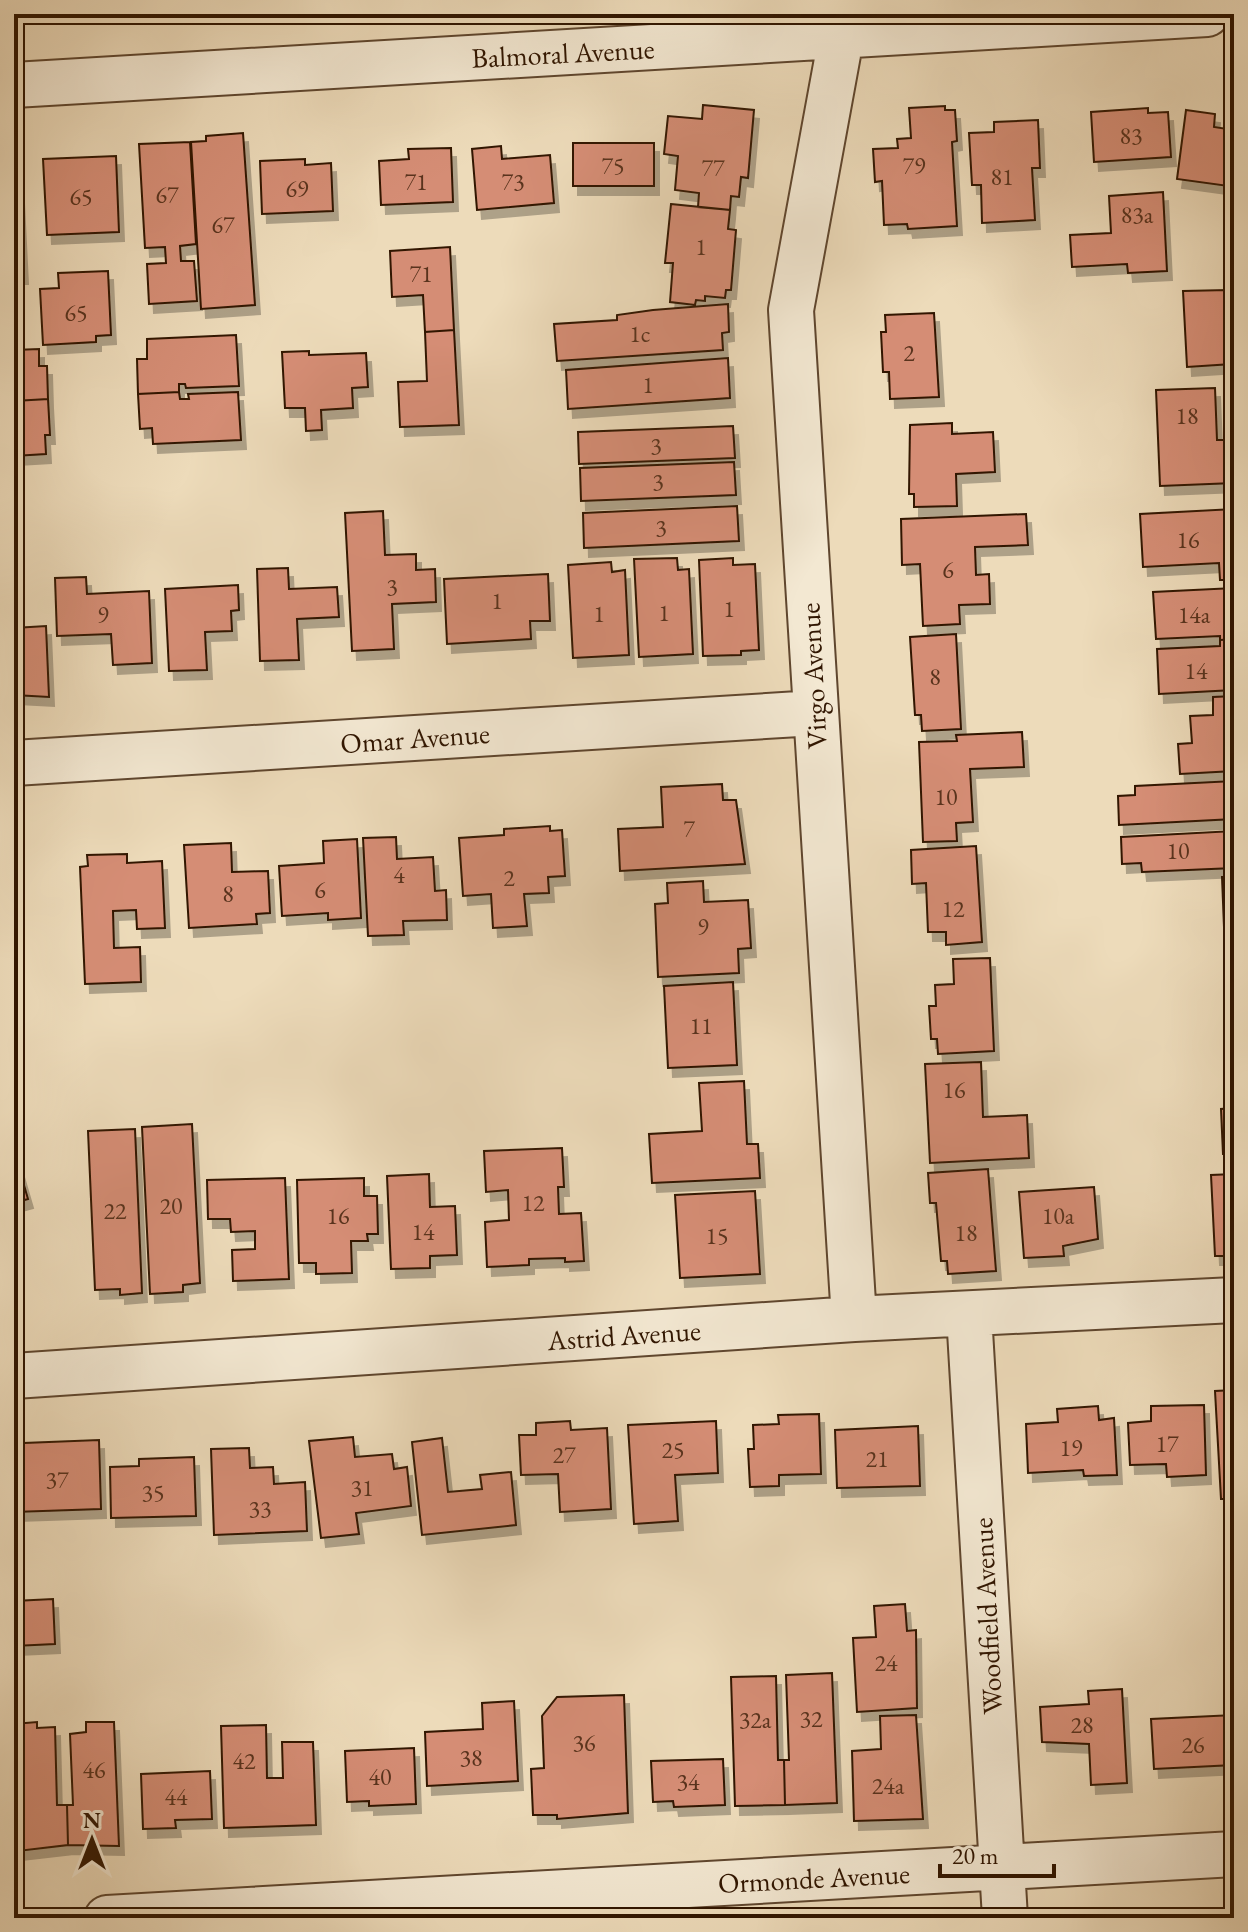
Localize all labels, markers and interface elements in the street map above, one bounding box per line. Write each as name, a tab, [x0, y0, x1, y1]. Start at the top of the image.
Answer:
street label: Balmoral Avenue	[471, 30, 655, 76]
house number: 83	[1119, 120, 1143, 151]
house number: 75	[601, 150, 625, 181]
house number: 79	[902, 150, 926, 181]
house number: 77	[701, 152, 725, 183]
house number: 81	[990, 161, 1014, 192]
house number: 71	[404, 166, 428, 197]
house number: 73	[501, 166, 525, 197]
house number: 69	[285, 173, 309, 204]
house number: 67	[155, 179, 179, 210]
house number: 65	[69, 181, 93, 212]
house number: 83a	[1121, 199, 1154, 230]
house number: 67	[211, 209, 235, 240]
house number: 1	[695, 231, 707, 262]
house number: 71	[409, 258, 433, 289]
house number: 65	[64, 297, 88, 328]
house number: 1c	[629, 318, 651, 349]
house number: 2	[903, 337, 915, 368]
house number: 1	[642, 369, 654, 400]
house number: 18	[1175, 400, 1199, 431]
house number: 3	[650, 430, 662, 461]
house number: 3	[652, 466, 664, 497]
house number: 3	[655, 512, 667, 543]
house number: 16	[1176, 524, 1200, 555]
house number: 6	[942, 554, 954, 585]
house number: 3	[386, 571, 398, 602]
house number: 1	[491, 585, 503, 616]
house number: 1	[723, 593, 735, 624]
house number: 1	[658, 597, 670, 628]
house number: 1	[593, 598, 605, 629]
house number: 9	[97, 599, 109, 630]
house number: 14a	[1178, 599, 1211, 630]
street label: Virgo Avenue	[791, 602, 835, 750]
house number: 14	[1184, 655, 1208, 686]
house number: 8	[929, 661, 941, 692]
street label: Omar Avenue	[339, 715, 491, 761]
house number: 10	[934, 781, 958, 812]
house number: 7	[683, 813, 695, 844]
house number: 10	[1166, 835, 1190, 866]
house number: 4	[393, 859, 405, 890]
house number: 2	[503, 862, 515, 893]
house number: 6	[314, 874, 326, 905]
house number: 8	[222, 878, 234, 909]
house number: 12	[941, 893, 965, 924]
house number: 9	[697, 911, 709, 942]
house number: 11	[689, 1010, 713, 1041]
house number: 16	[942, 1074, 966, 1105]
house number: 12	[521, 1187, 545, 1218]
house number: 20	[159, 1190, 183, 1221]
house number: 22	[103, 1195, 127, 1226]
house number: 16	[326, 1200, 350, 1231]
house number: 10a	[1042, 1200, 1075, 1231]
house number: 14	[411, 1216, 435, 1247]
house number: 18	[954, 1217, 978, 1248]
house number: 15	[705, 1220, 729, 1251]
street label: Astrid Avenue	[545, 1312, 702, 1358]
house number: 17	[1155, 1428, 1179, 1459]
house number: 19	[1059, 1432, 1083, 1463]
house number: 25	[661, 1434, 685, 1465]
house number: 27	[552, 1439, 576, 1470]
house number: 21	[865, 1443, 889, 1474]
house number: 37	[45, 1464, 69, 1495]
house number: 31	[350, 1472, 374, 1503]
house number: 35	[141, 1477, 165, 1508]
house number: 33	[248, 1493, 272, 1524]
street label: Woodfield Avenue	[964, 1517, 1010, 1715]
house number: 24	[874, 1647, 898, 1678]
house number: 32	[799, 1703, 823, 1734]
house number: 32a	[739, 1704, 772, 1735]
house number: 28	[1070, 1709, 1094, 1740]
house number: 36	[572, 1727, 596, 1758]
house number: 26	[1181, 1729, 1205, 1760]
house number: 38	[459, 1742, 483, 1773]
house number: 42	[232, 1745, 256, 1776]
house number: 46	[82, 1754, 106, 1785]
house number: 40	[368, 1761, 392, 1792]
house number: 34	[676, 1766, 700, 1797]
house number: 24a	[872, 1770, 905, 1801]
house number: 44	[164, 1781, 188, 1812]
north arrow	[52, 1800, 132, 1880]
text: N	[83, 1806, 101, 1835]
scale bar	[940, 1828, 1054, 1878]
text: 20 m	[952, 1840, 999, 1871]
street label: Ormonde Avenue	[717, 1855, 911, 1901]

